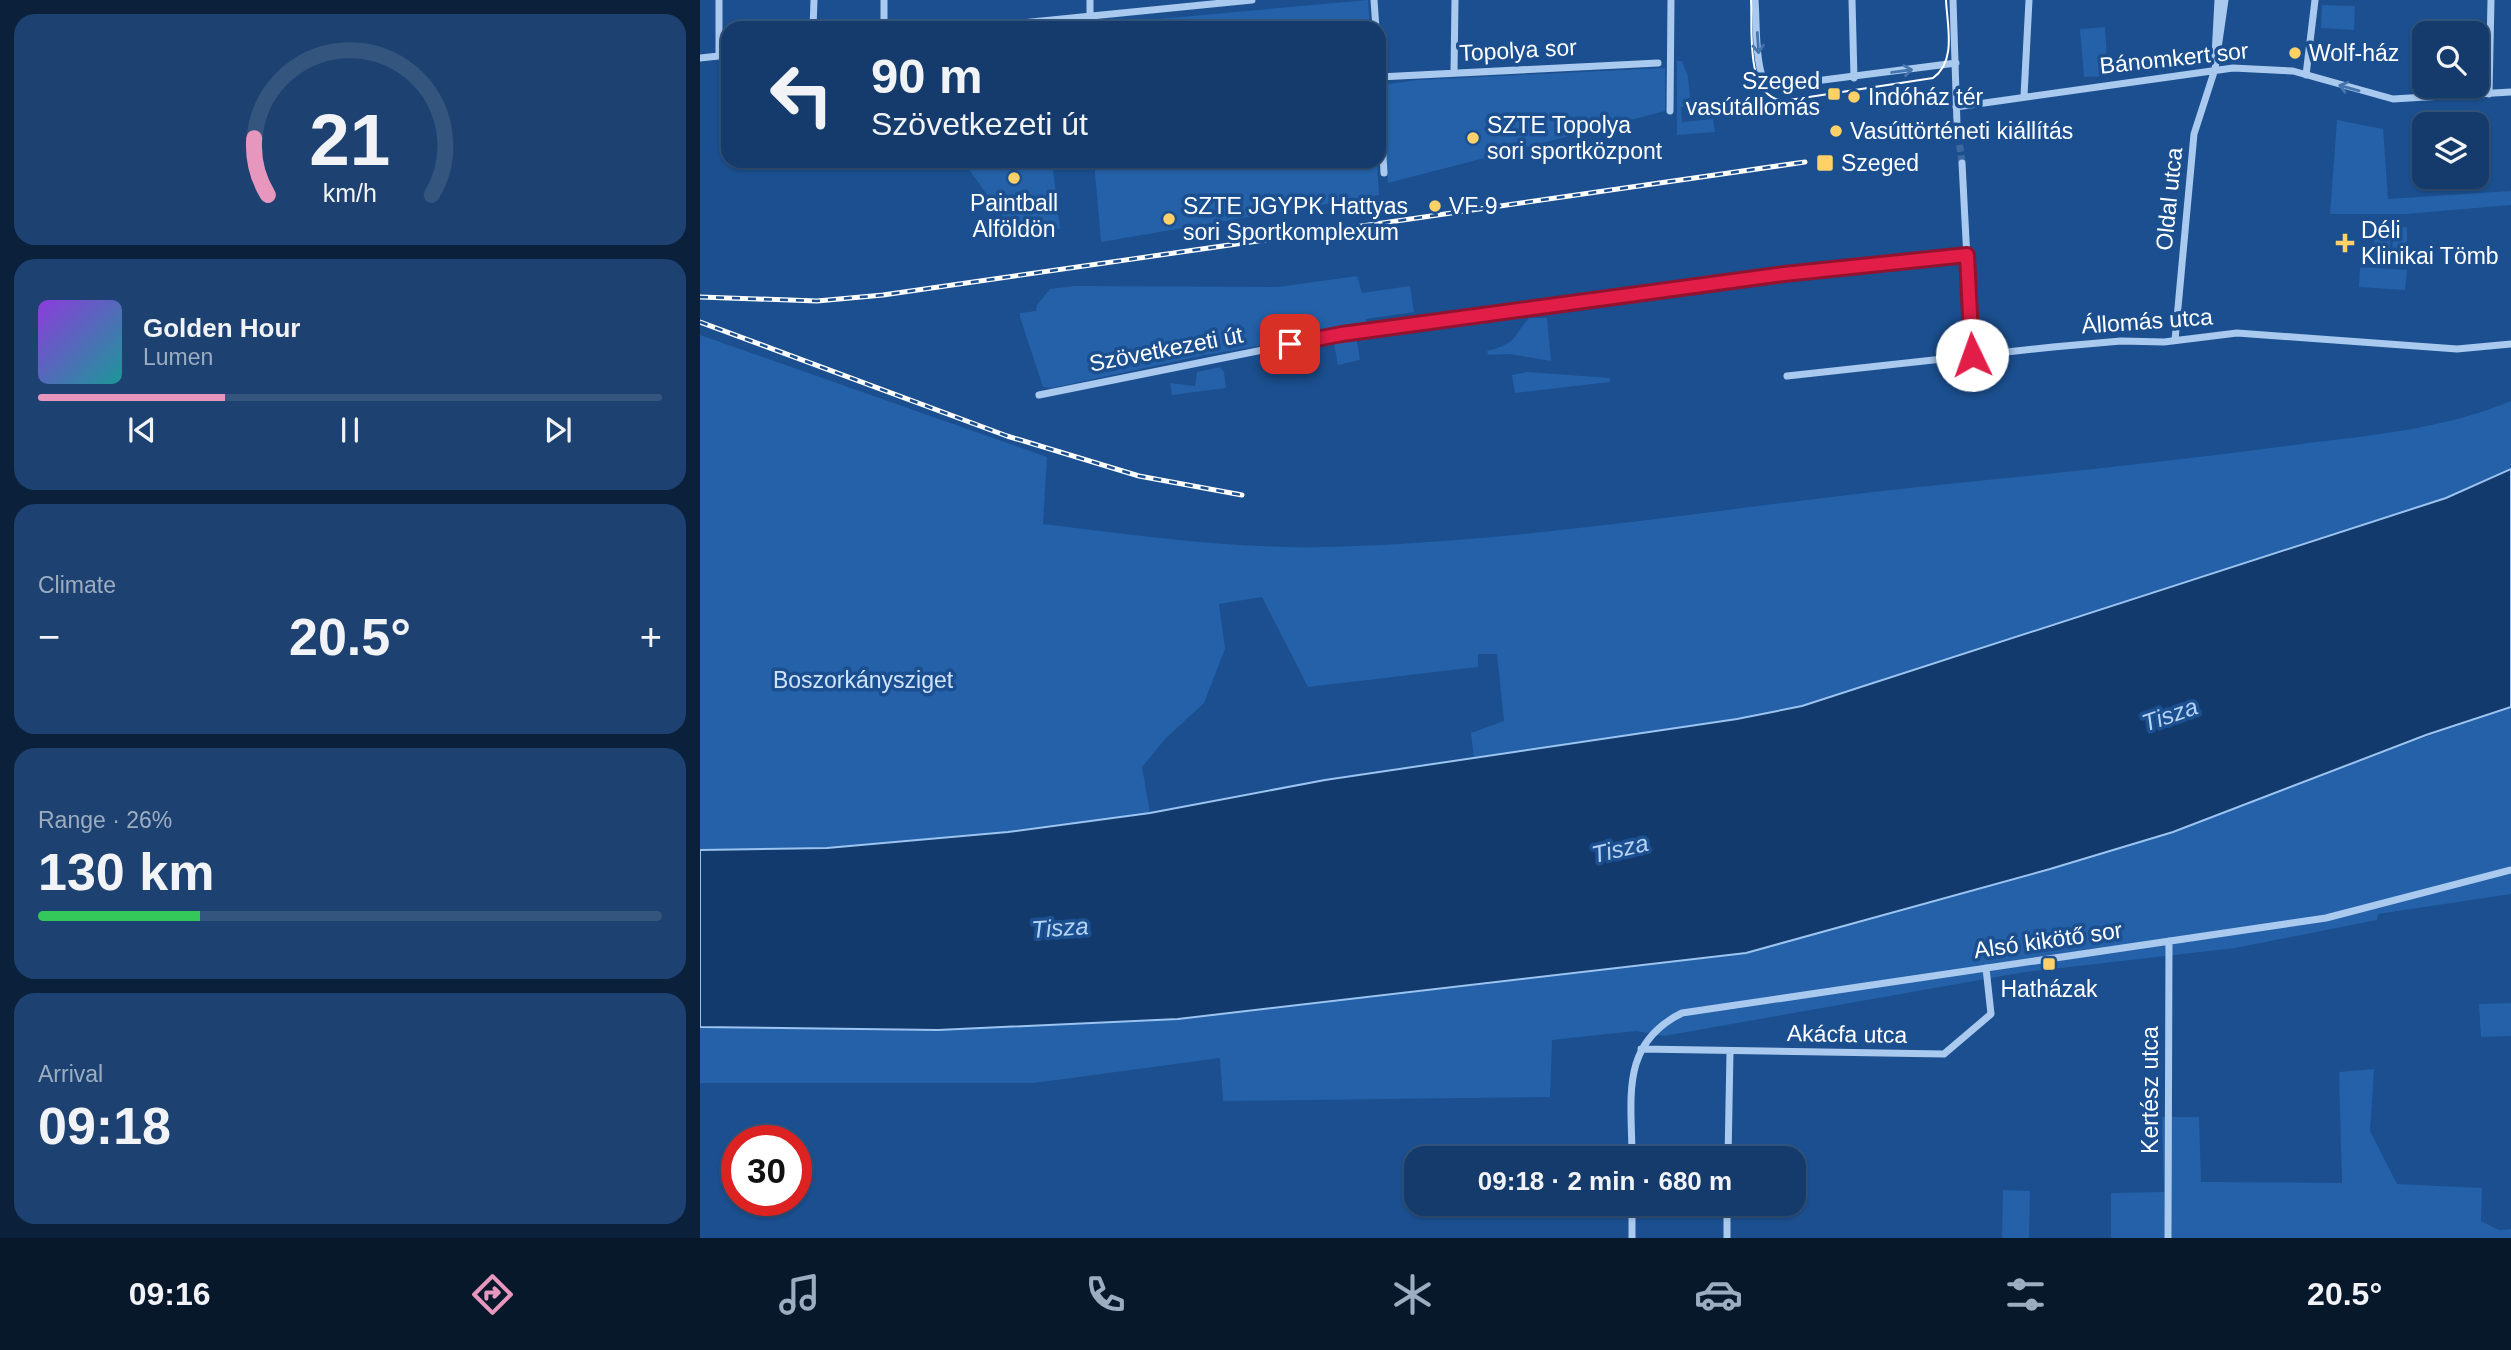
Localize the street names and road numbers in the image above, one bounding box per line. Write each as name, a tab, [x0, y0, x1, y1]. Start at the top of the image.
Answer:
street label: Topolya sor	[1459, 34, 1578, 66]
street label: Bánomkert sor	[2098, 37, 2250, 79]
street label: Oldal utca	[2151, 146, 2187, 252]
street label: Állomás utca	[2080, 303, 2214, 339]
street label: Szövetkezeti út	[1087, 321, 1246, 377]
street label: Alsó kikötő sor	[1972, 917, 2124, 963]
street label: Akácfa utca	[1787, 1020, 1908, 1048]
street label: Kertész utca	[2137, 1026, 2163, 1154]

